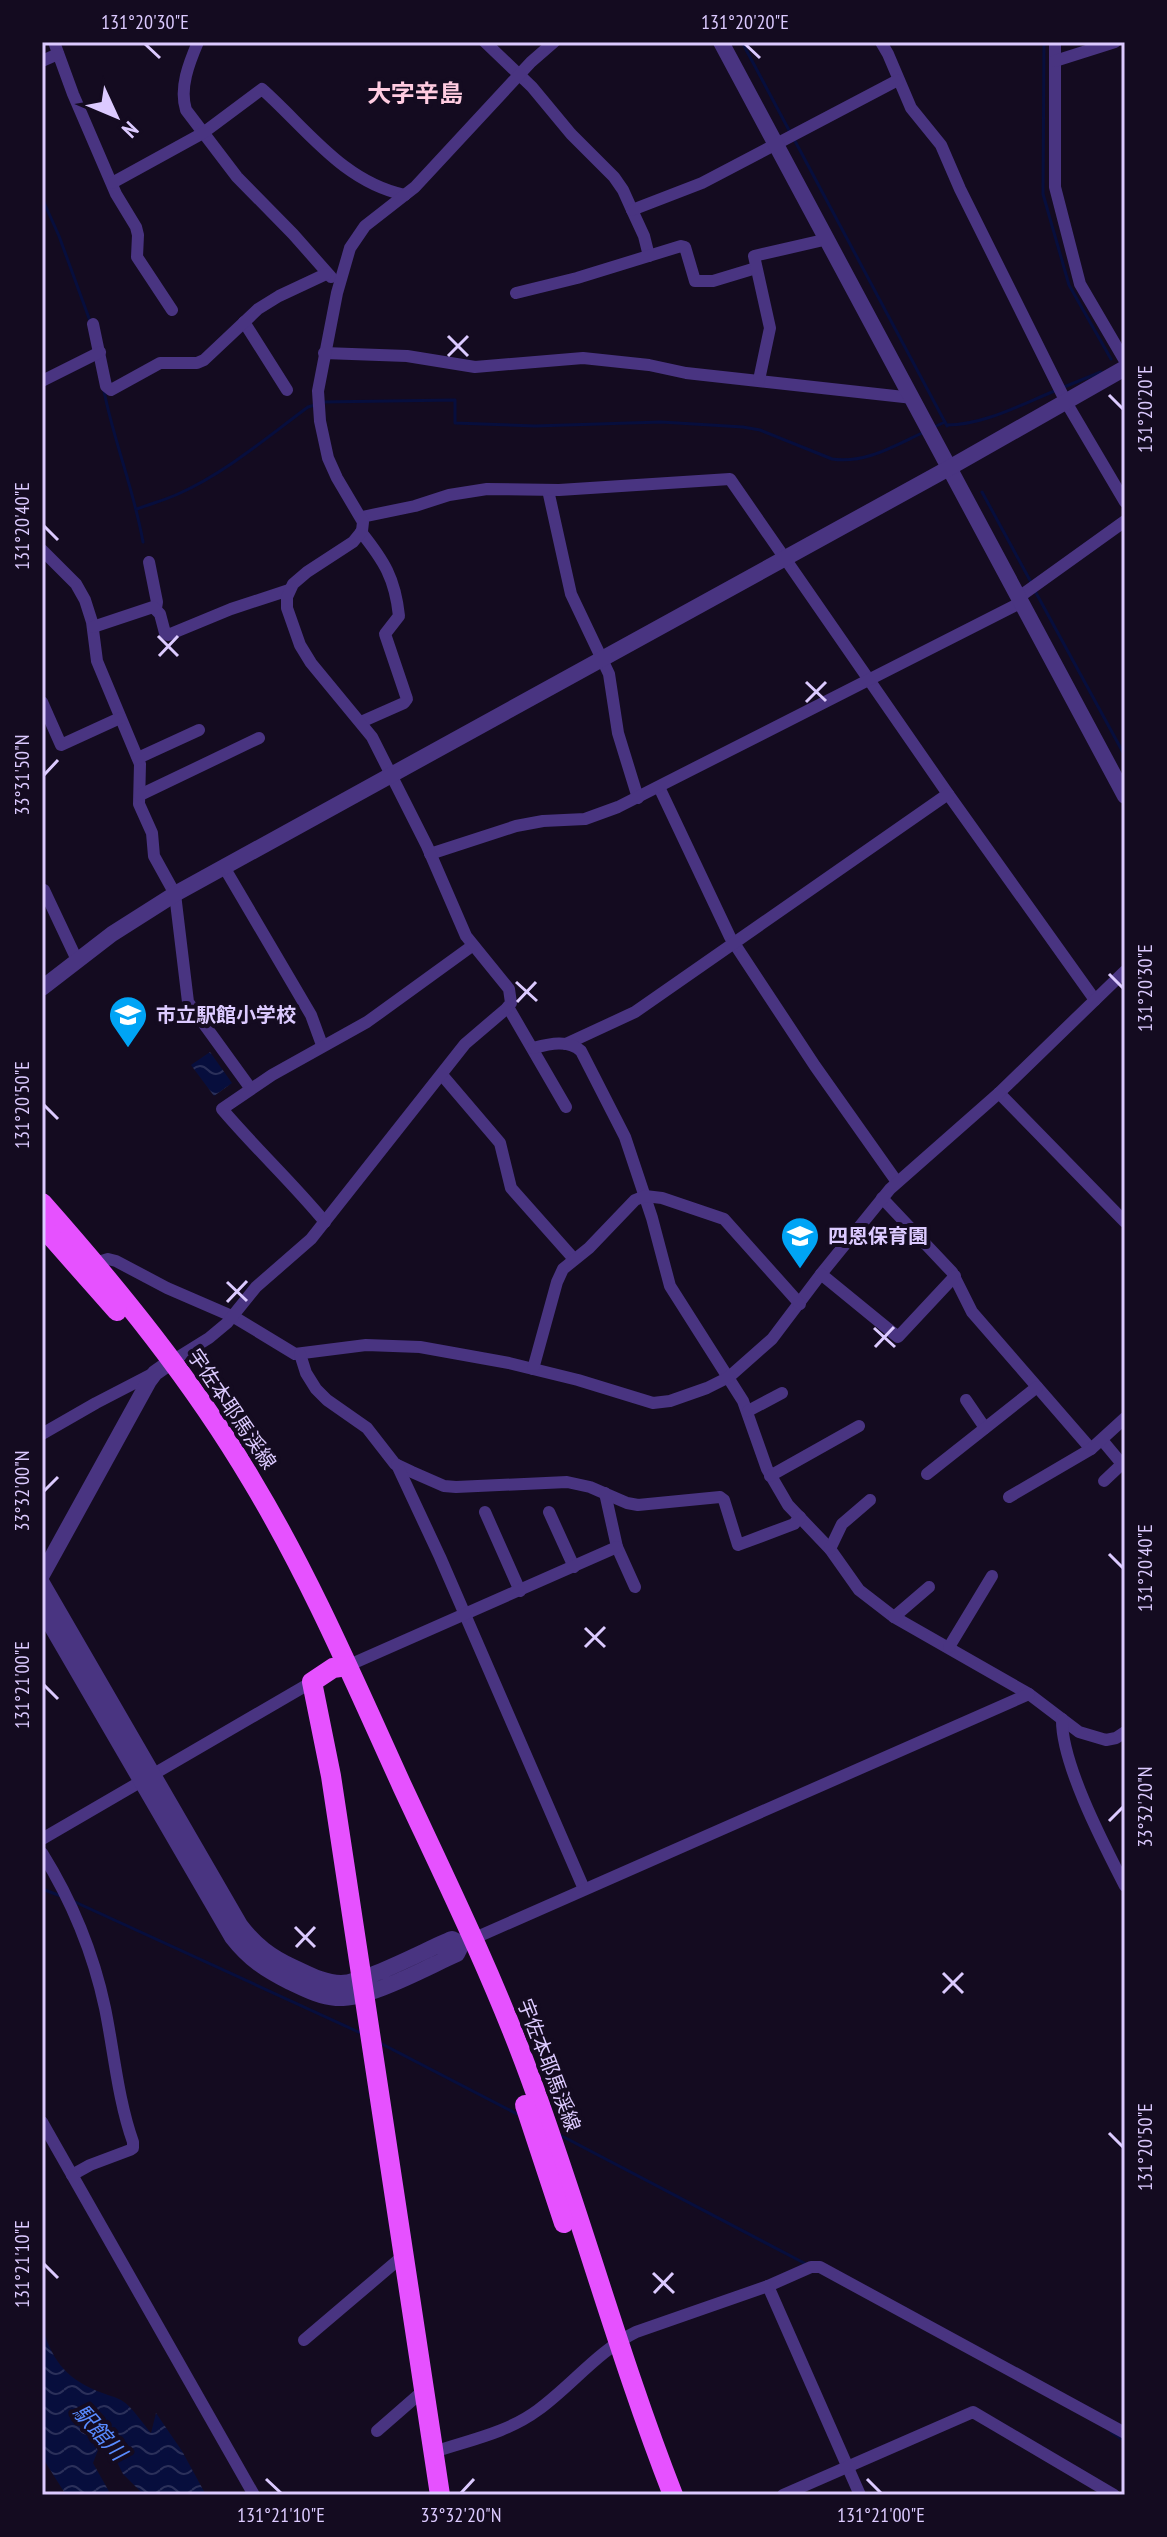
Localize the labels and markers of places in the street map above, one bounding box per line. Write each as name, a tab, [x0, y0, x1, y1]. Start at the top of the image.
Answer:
school or university icon: 市立駅館小学校	[107, 994, 149, 1049]
place label: 市立駅館小学校	[156, 1002, 296, 1028]
school or university icon: 四恩保育園	[779, 1215, 821, 1270]
place label: 四恩保育園	[828, 1223, 928, 1249]

